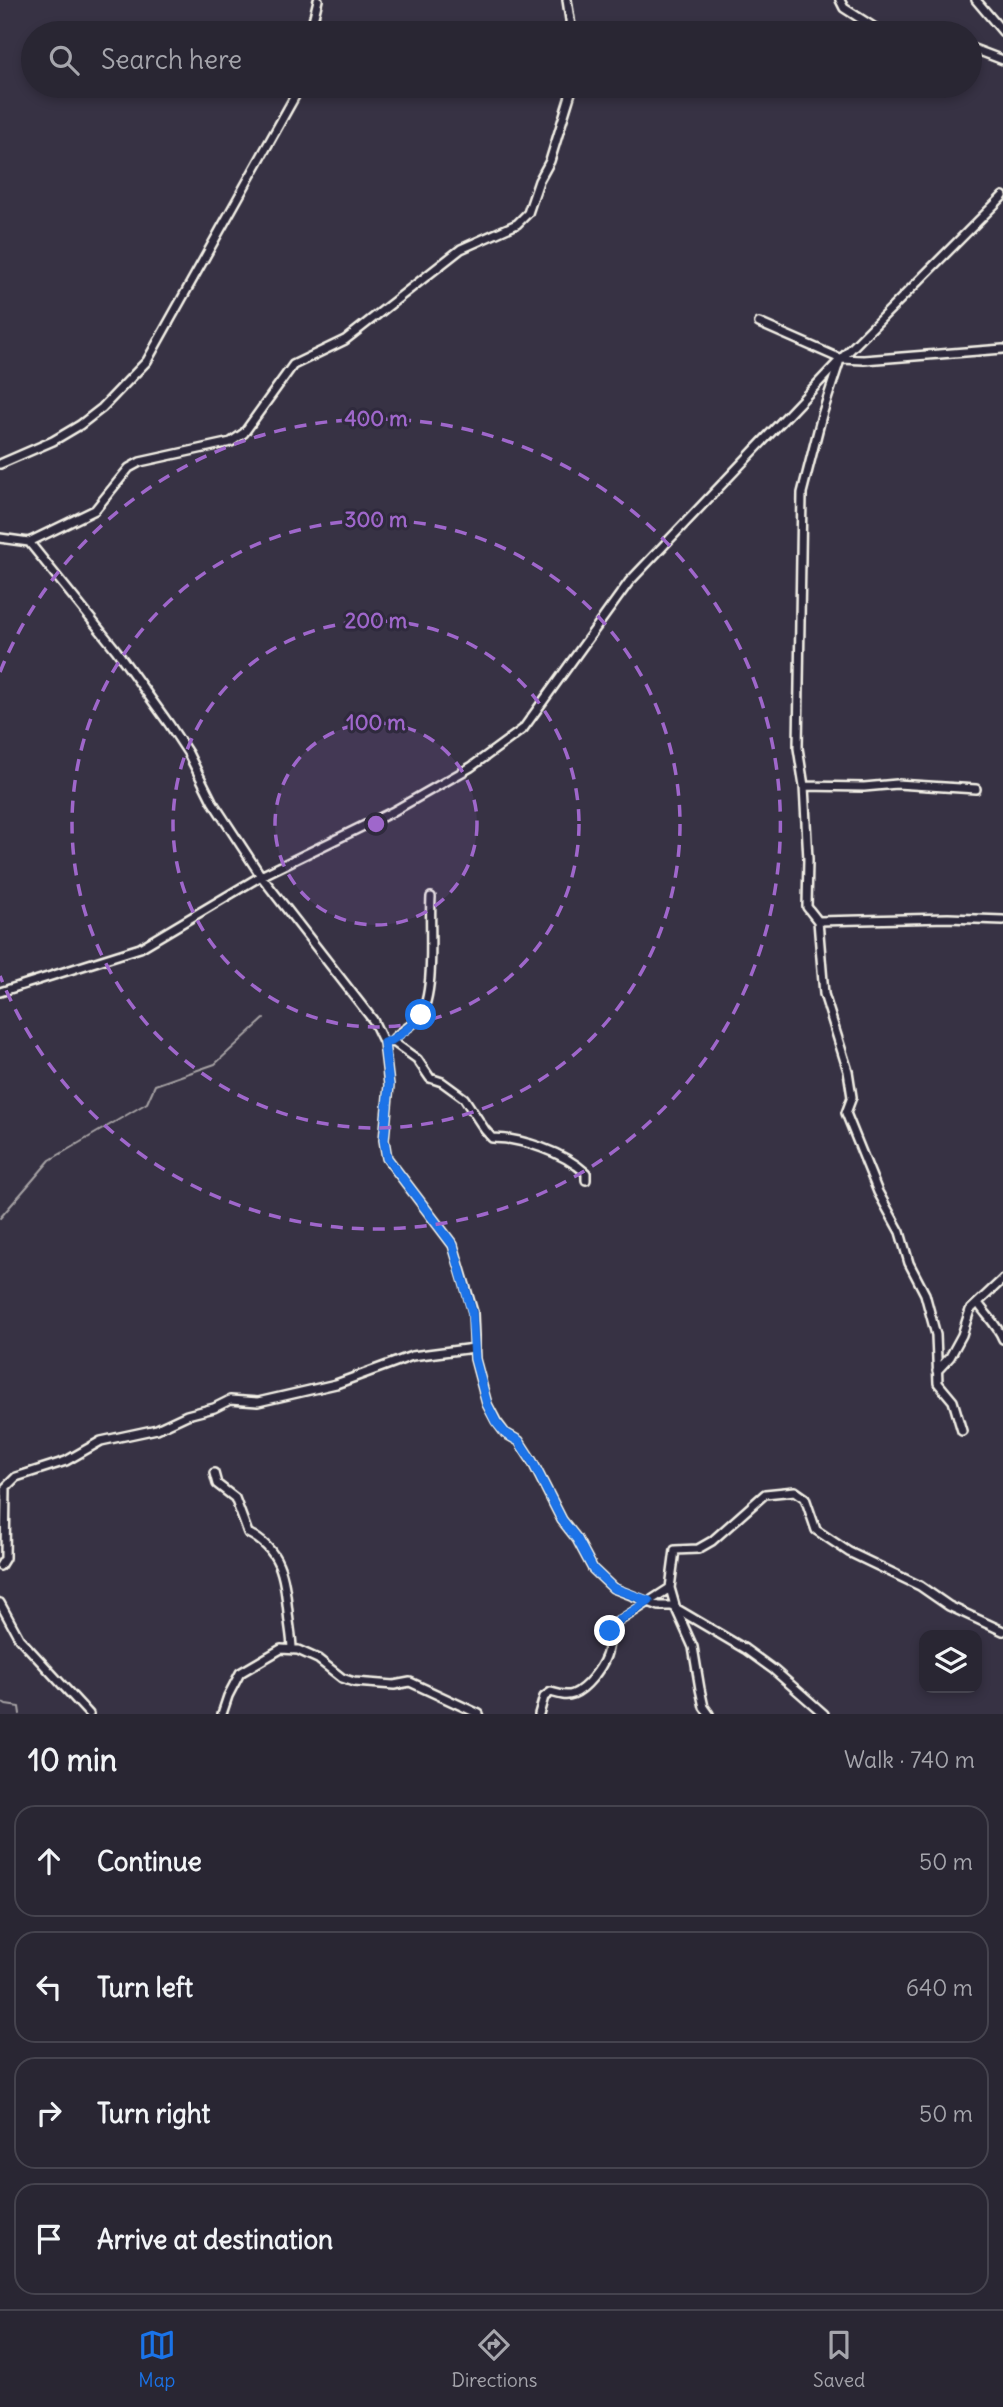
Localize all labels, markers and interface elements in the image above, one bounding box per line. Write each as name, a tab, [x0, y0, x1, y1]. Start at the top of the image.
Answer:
search box	[21, 21, 982, 98]
icon: search	[45, 41, 83, 79]
text: Search here	[101, 43, 242, 76]
text: 400 m	[344, 405, 408, 432]
text: 300 m	[345, 506, 408, 533]
text: 200 m	[345, 607, 408, 634]
text: 100 m	[346, 709, 406, 736]
centre of rings	[364, 812, 388, 836]
route start	[405, 999, 436, 1030]
route end	[594, 1615, 625, 1646]
map controls	[919, 1630, 982, 1693]
button: layers	[919, 1630, 982, 1693]
text: 10 min	[28, 1741, 117, 1779]
text: Walk · 740 m	[844, 1745, 975, 1774]
icon: ahead	[30, 1842, 68, 1880]
text: Continue	[97, 1845, 202, 1878]
text: 50 m	[919, 1847, 973, 1876]
icon: left	[30, 1968, 68, 2006]
text: Turn left	[97, 1971, 193, 2004]
text: 640 m	[906, 1973, 973, 2002]
icon: right	[30, 2094, 68, 2132]
text: Turn right	[97, 2097, 210, 2130]
text: 50 m	[919, 2099, 973, 2128]
icon: arrive	[30, 2220, 68, 2258]
text: Arrive at destination	[97, 2223, 333, 2256]
tab: Map	[138, 2326, 176, 2392]
tab: Directions	[452, 2326, 537, 2392]
tab: Saved	[813, 2326, 865, 2392]

